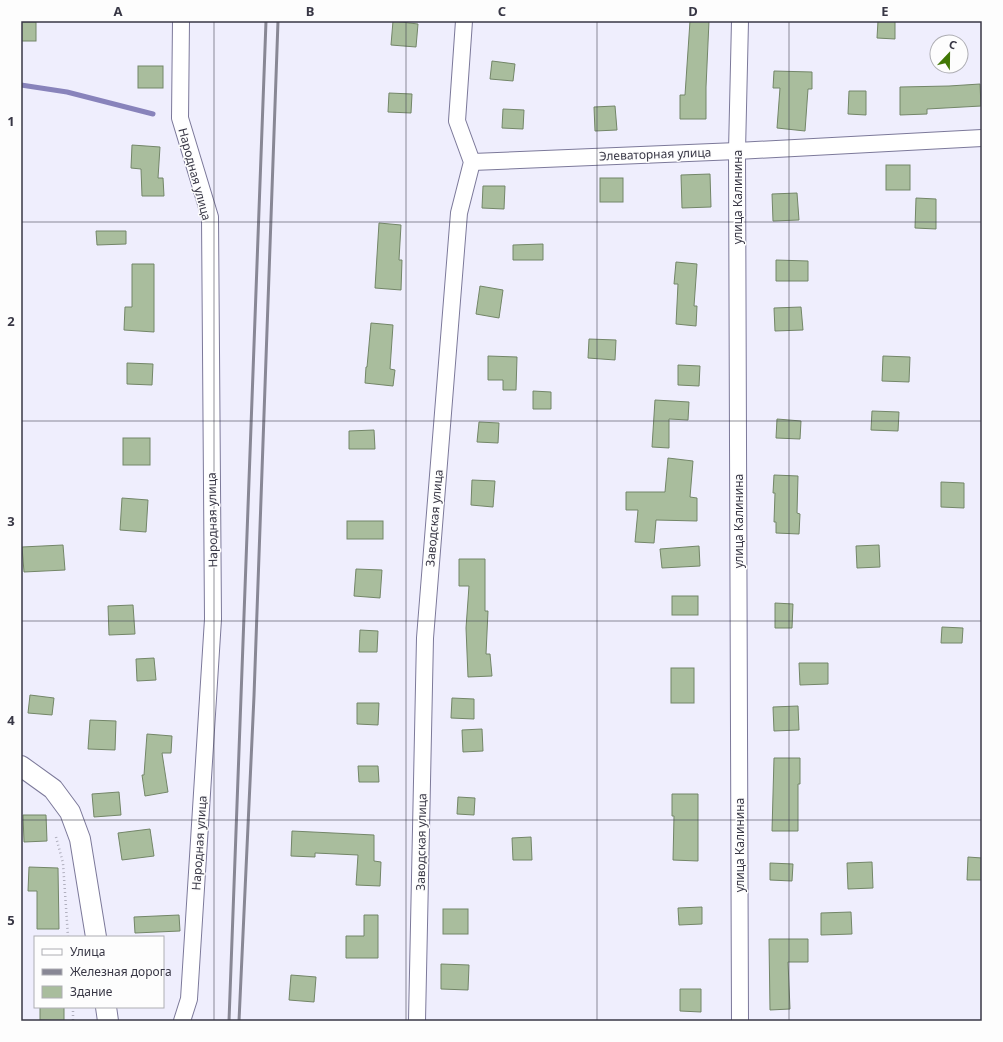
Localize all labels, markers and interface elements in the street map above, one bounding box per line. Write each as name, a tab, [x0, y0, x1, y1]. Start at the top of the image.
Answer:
text: A	[114, 2, 123, 20]
text: B	[306, 2, 314, 20]
text: C	[498, 2, 506, 20]
text: D	[688, 2, 698, 20]
text: E	[881, 2, 889, 20]
north arrow	[929, 34, 969, 74]
text: С	[947, 36, 959, 53]
text: 1	[7, 112, 15, 130]
street label: Народная улица	[174, 126, 216, 222]
street label: Элеваторная улица	[598, 144, 712, 164]
street label: улица Калинина	[729, 150, 746, 244]
text: 2	[7, 312, 15, 330]
street label: Заводская улица	[421, 469, 447, 567]
street label: Народная улица	[203, 472, 221, 568]
street label: улица Калинина	[730, 474, 747, 568]
text: 3	[7, 512, 15, 530]
text: 4	[7, 711, 15, 729]
street label: Заводская улица	[412, 793, 430, 891]
street label: Народная улица	[187, 795, 211, 891]
street label: улица Калинина	[731, 798, 748, 892]
text: 5	[7, 911, 15, 929]
legend	[34, 936, 164, 1008]
text: Улица	[70, 943, 105, 960]
text: Железная дорога	[70, 963, 172, 980]
text: Здание	[70, 983, 113, 1000]

